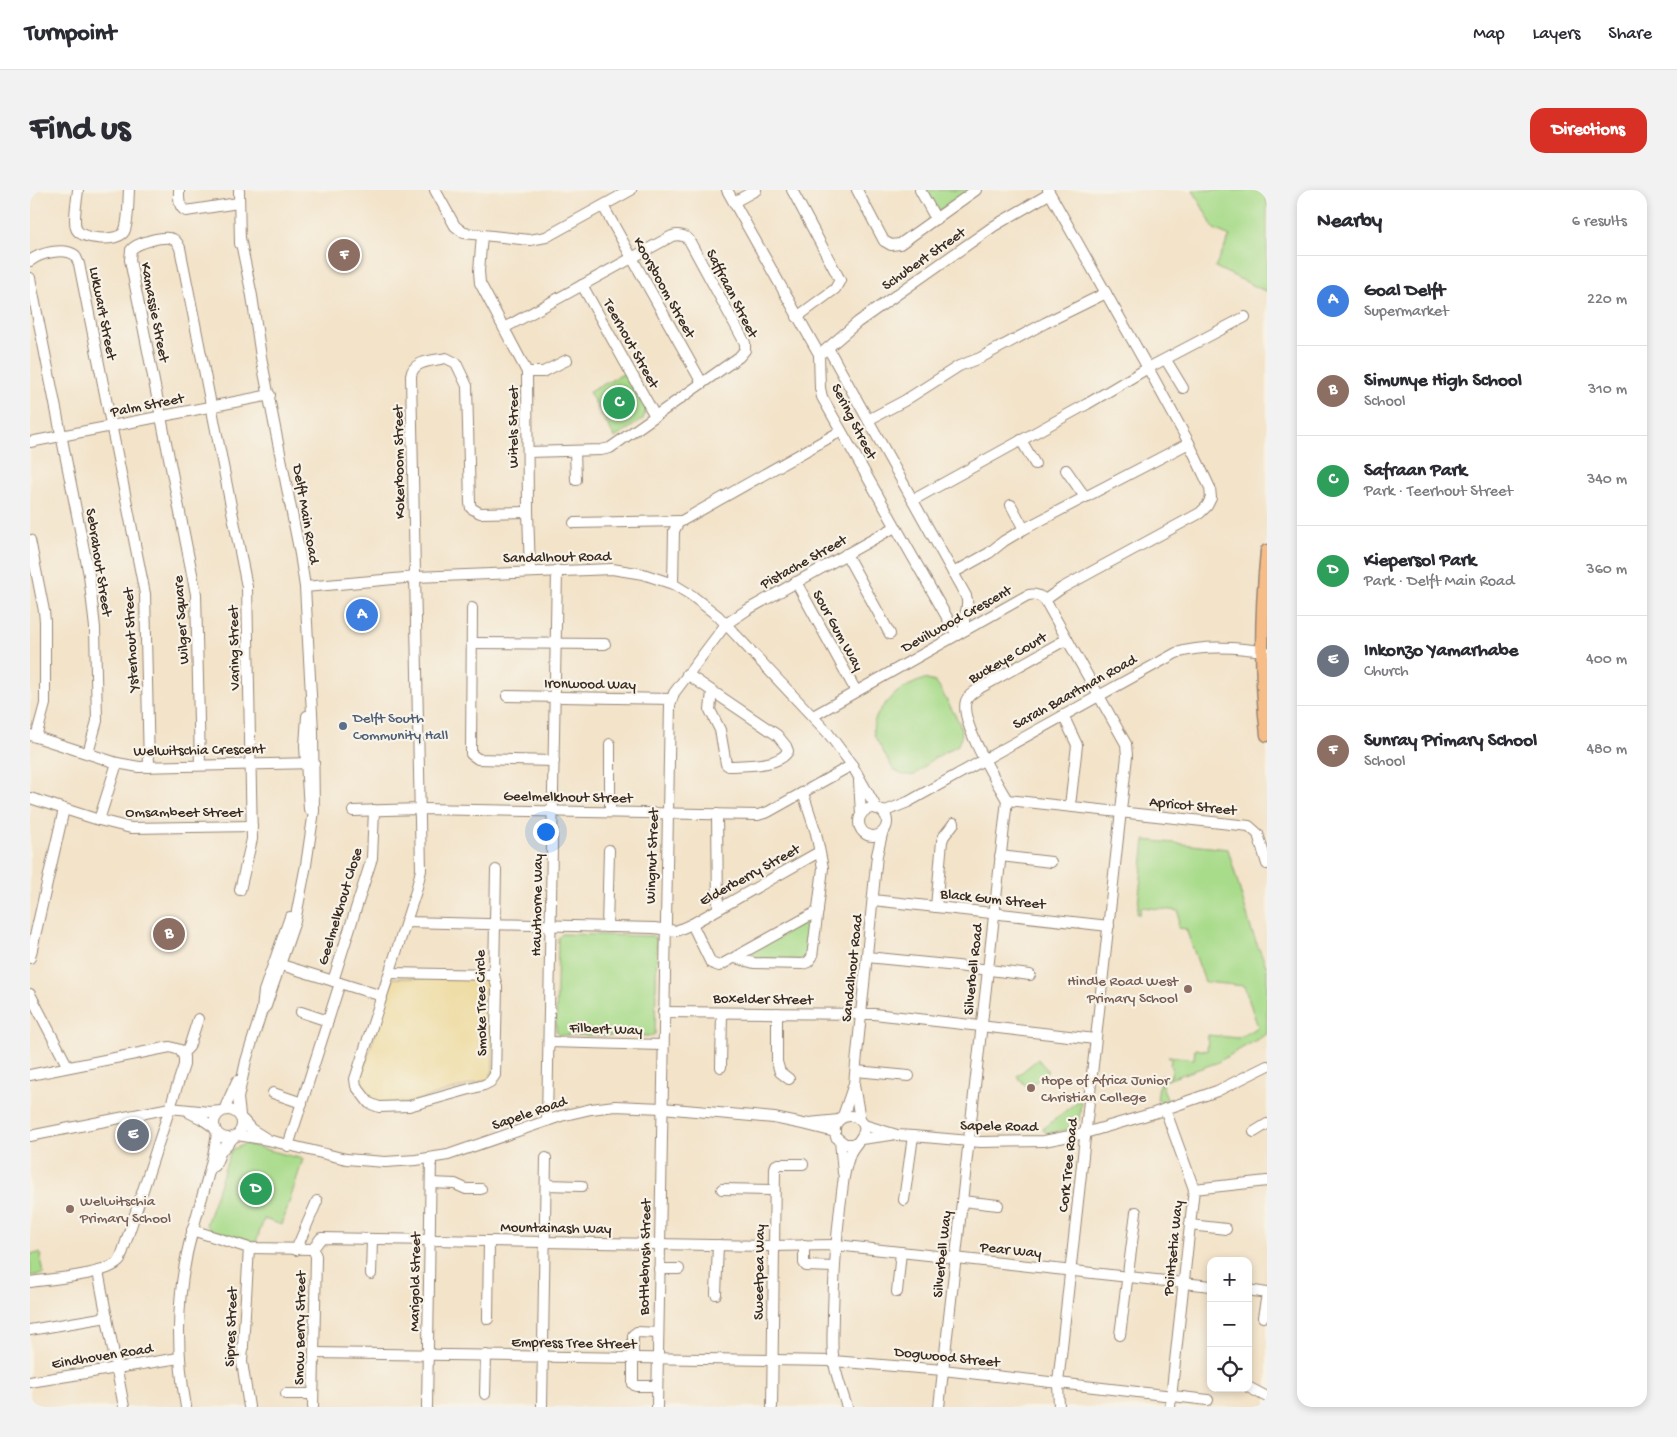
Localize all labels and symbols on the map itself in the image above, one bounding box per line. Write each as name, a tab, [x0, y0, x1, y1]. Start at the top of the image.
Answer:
street label: Schubert Street	[879, 223, 971, 295]
street label: Koorsboom Street	[628, 234, 699, 343]
pin: F	[328, 236, 360, 274]
street label: Saffraan Street	[701, 247, 762, 343]
street label: Kamassie Street	[136, 261, 173, 366]
street label: Lukwart Street	[84, 265, 120, 363]
street label: Teerhout Street	[598, 295, 663, 393]
street label: Sering Street	[826, 381, 881, 464]
street label: Witels Street	[505, 384, 523, 468]
pin: C	[603, 384, 635, 422]
street label: Palm Street	[108, 390, 187, 422]
street label: Kokerboom Street	[390, 403, 410, 519]
street label: Delft Main Road	[287, 462, 323, 567]
street label: Sebrahout Street	[81, 507, 116, 619]
street label: Pistache Street	[757, 531, 852, 594]
street label: Sandalhout Road	[503, 548, 612, 568]
street label: Wilger Square	[170, 575, 194, 665]
street label: Devilwood Crescent	[898, 581, 1017, 658]
street label: Ysterhout Street	[120, 586, 144, 694]
street label: Sour Gum Way	[808, 587, 867, 675]
pin: A	[346, 596, 378, 634]
street label: Varing Street	[225, 604, 245, 691]
street label: Buckeye Court	[965, 628, 1052, 689]
street label: Sarah Baartman Road	[1010, 651, 1141, 734]
street label: Ironwood Way	[544, 675, 637, 695]
place label: Delft South Community Hall	[352, 710, 448, 745]
marker: Delft South Community Hall	[337, 720, 349, 732]
street label: Welwitschia Crescent	[133, 741, 267, 761]
street label: Geelmelkhout Street	[503, 788, 635, 808]
street label: Apricot Street	[1148, 793, 1239, 821]
street label: Omsambeet Street	[125, 804, 244, 822]
street label: Wingnut Street	[642, 806, 664, 904]
your location	[533, 819, 559, 845]
street label: Elderberry Street	[697, 840, 805, 911]
street label: Geelmelkhout Close	[315, 846, 367, 967]
street label: Hawthorne Way	[528, 853, 548, 957]
street label: Black Gum Street	[938, 885, 1048, 915]
street label: Sandalhout Road	[838, 912, 868, 1023]
pin: B	[153, 915, 185, 953]
street label: Silverbell Road	[960, 921, 988, 1016]
street label: Smoke Tree Circle	[472, 949, 492, 1056]
place label: Hindle Road West Primary School	[1067, 973, 1180, 1008]
marker: Hindle Road West Primary School	[1182, 983, 1194, 995]
street label: Boxelder Street	[712, 990, 815, 1010]
street label: Filbert Way	[568, 1020, 644, 1040]
place label: Hope of Africa Junior Christian College	[1041, 1072, 1171, 1107]
marker: Hope of Africa Junior Christian College	[1025, 1082, 1037, 1094]
street label: Sapele Road	[490, 1092, 570, 1135]
pin: E	[117, 1116, 149, 1154]
street label: Cork Tree Road	[1055, 1116, 1083, 1213]
street label: Sapele Road	[960, 1117, 1039, 1137]
pin: D	[240, 1170, 272, 1208]
place label: Welwitschia Primary School	[79, 1193, 171, 1228]
street label: Bottlebrush Street	[636, 1197, 656, 1316]
street label: Pointsetia Way	[1160, 1199, 1188, 1298]
marker: Welwitschia Primary School	[64, 1203, 76, 1215]
street label: Silverbell Way	[929, 1209, 957, 1299]
street label: Mountainash Way	[500, 1219, 612, 1239]
street label: Sweetpea Way	[750, 1223, 770, 1320]
street label: Marigold Street	[406, 1230, 426, 1332]
street label: Pear Way	[978, 1239, 1043, 1263]
street label: Snow Berry Street	[291, 1269, 311, 1385]
street label: Sipres Street	[222, 1285, 242, 1367]
street label: Empress Tree Street	[511, 1334, 639, 1354]
street label: Eindhoven Road	[50, 1340, 155, 1374]
street label: Dogwood Street	[892, 1343, 1002, 1373]

